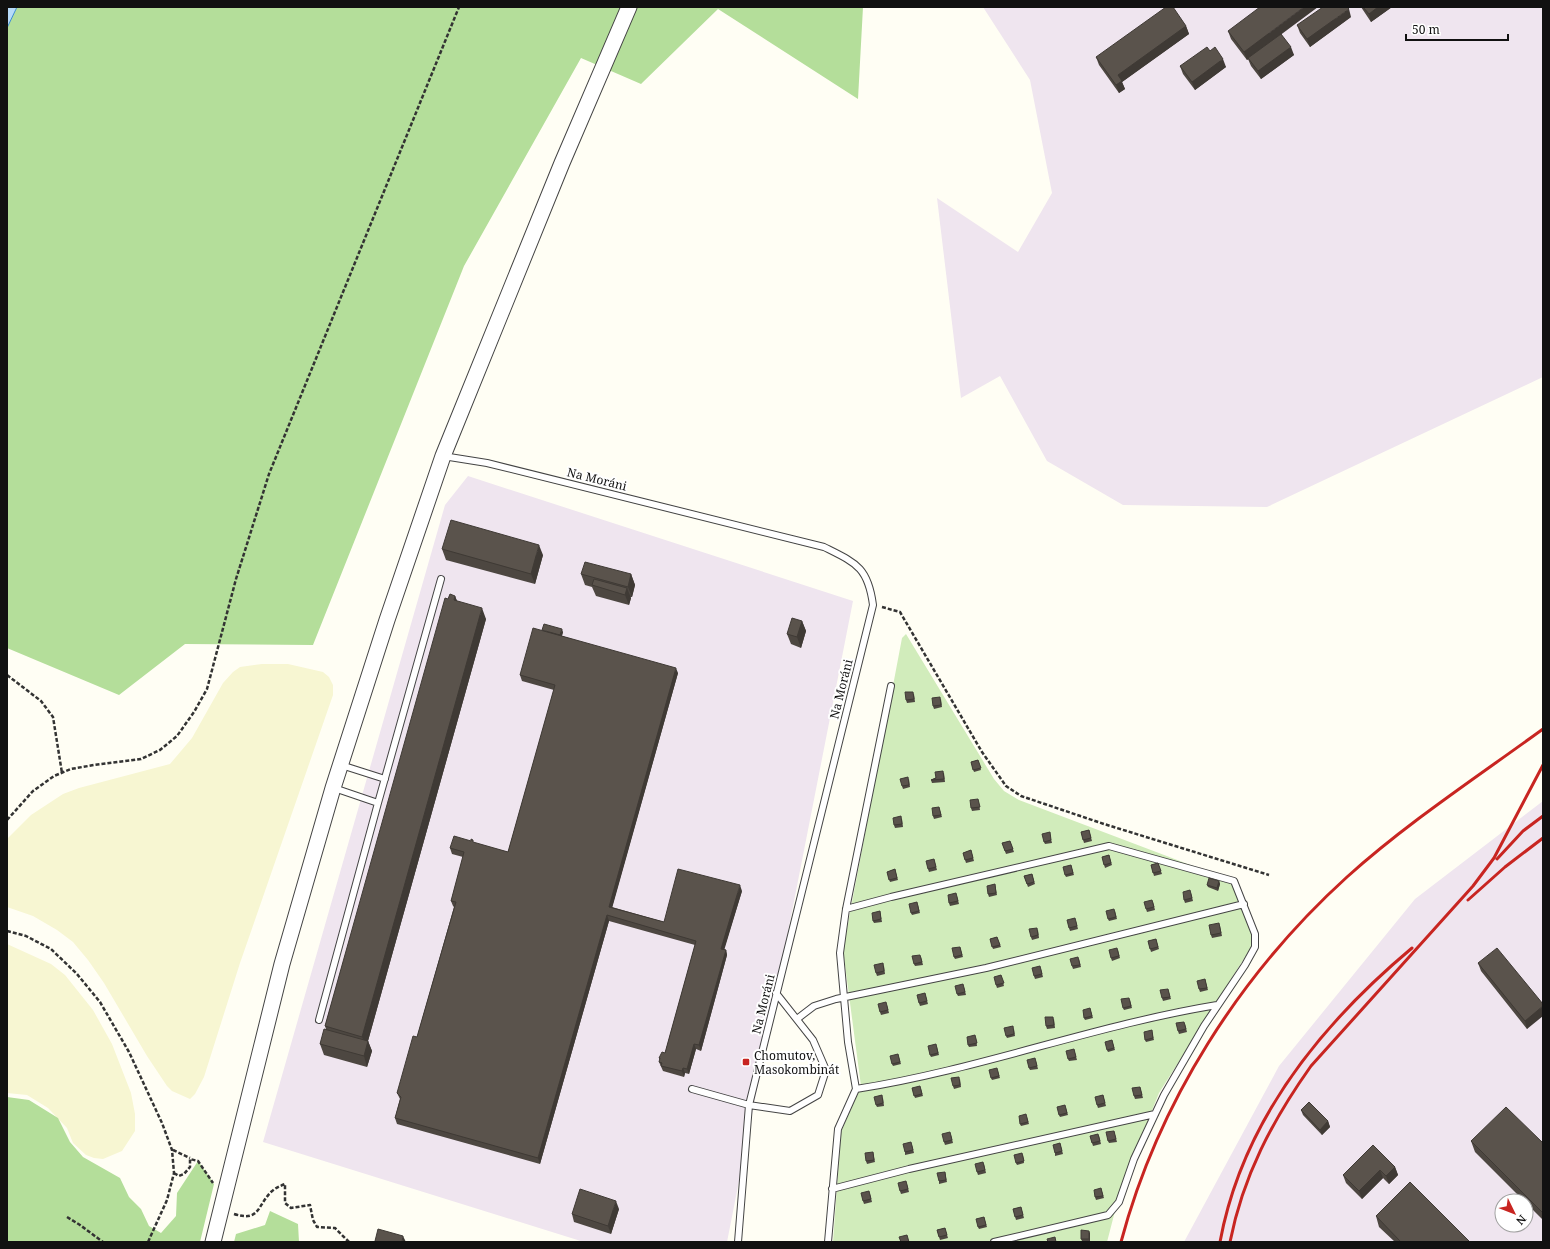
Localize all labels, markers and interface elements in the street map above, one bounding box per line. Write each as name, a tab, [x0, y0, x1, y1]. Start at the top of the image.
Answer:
scale bar	[1406, 16, 1508, 42]
text: 50 m	[1412, 21, 1440, 38]
street label: Na Moráni	[565, 463, 629, 495]
street label: Na Moráni	[825, 657, 857, 721]
street label: Na Moráni	[747, 972, 779, 1036]
place label: Chomutov, Masokombinát	[754, 1047, 839, 1078]
marker: Chomutov, Masokombinát	[741, 1057, 751, 1067]
north arrow	[1494, 1193, 1534, 1233]
text: N	[1513, 1212, 1530, 1229]

